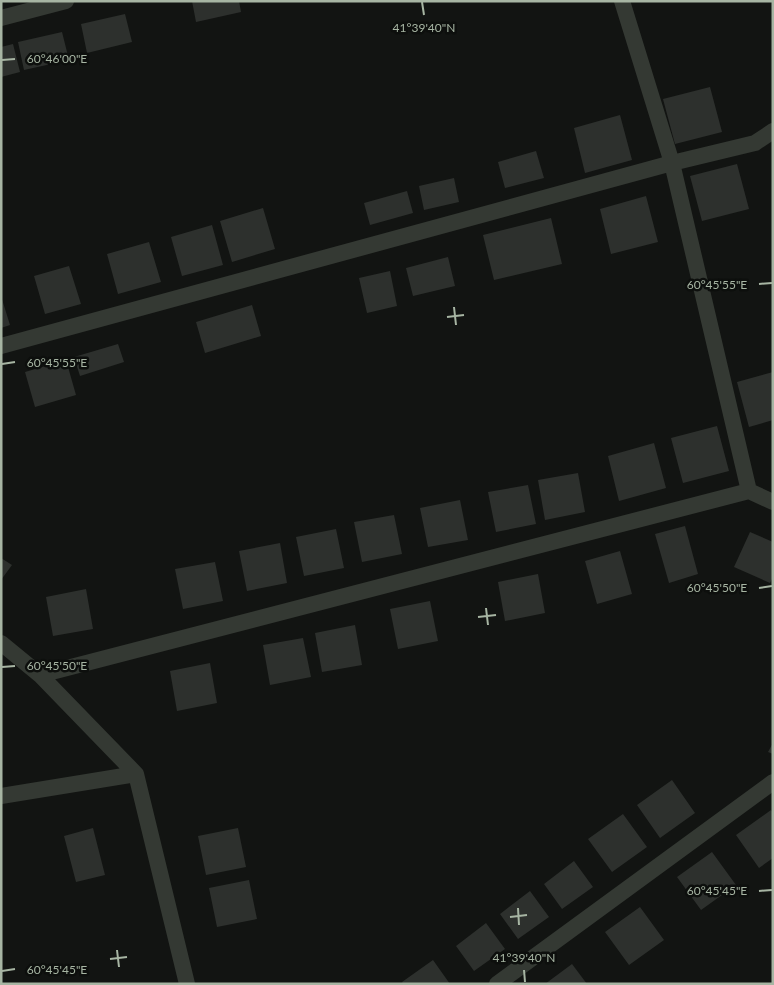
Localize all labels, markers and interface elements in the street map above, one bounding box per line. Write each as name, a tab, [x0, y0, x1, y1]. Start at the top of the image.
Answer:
text: 41°39'40"N	[393, 20, 455, 35]
text: 60°46'00"E	[27, 51, 87, 66]
text: 60°45'55"E	[687, 277, 747, 292]
text: 60°45'55"E	[27, 355, 87, 370]
text: 60°45'50"E	[687, 580, 747, 595]
text: 60°45'50"E	[27, 658, 87, 673]
text: 60°45'45"E	[687, 883, 747, 898]
text: 41°39'40"N	[493, 950, 555, 965]
text: 60°45'45"E	[27, 962, 87, 977]

